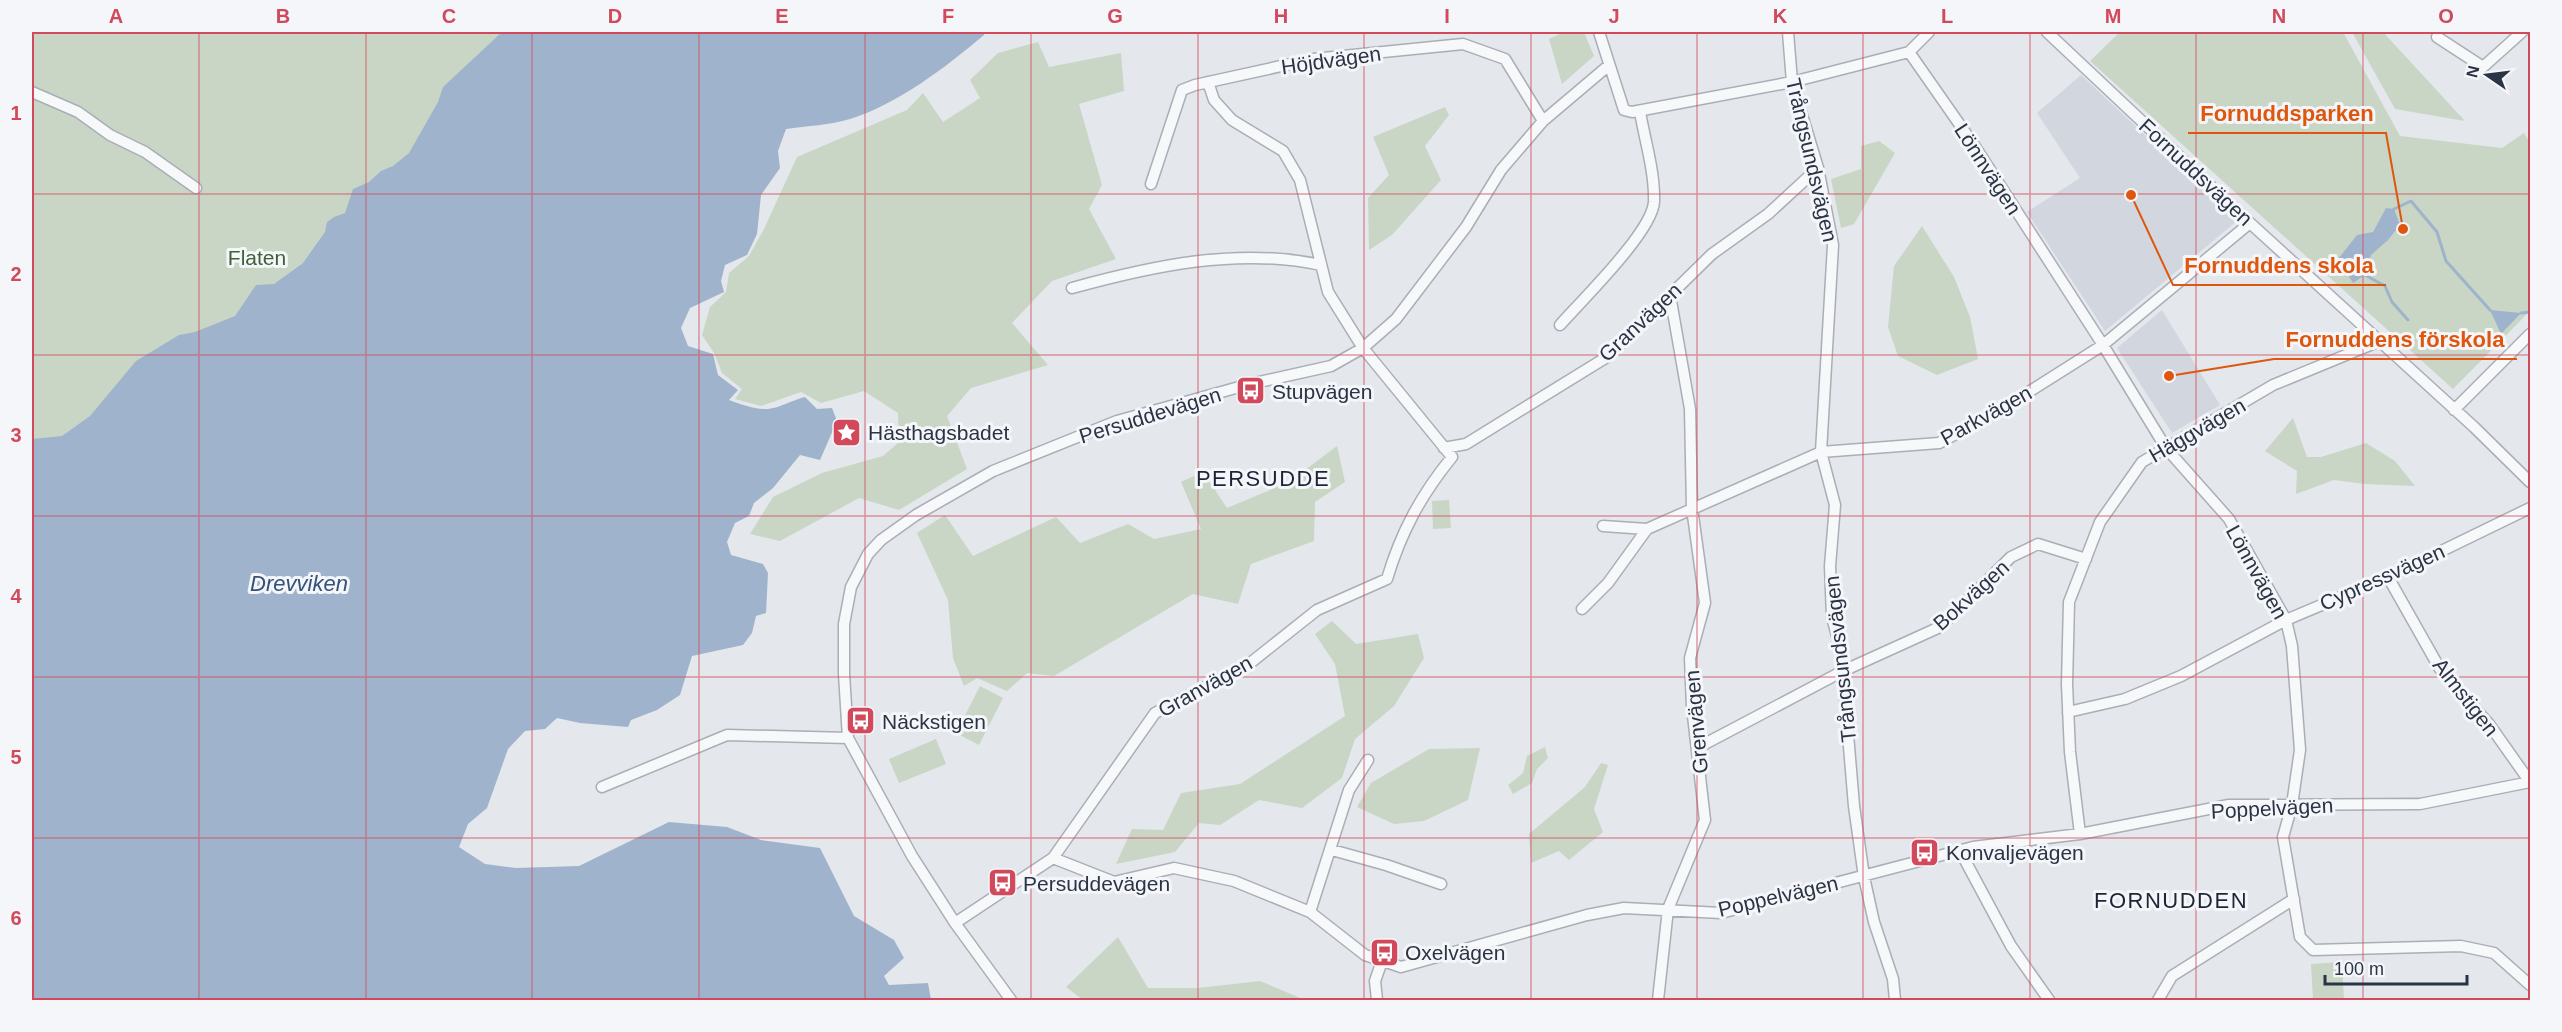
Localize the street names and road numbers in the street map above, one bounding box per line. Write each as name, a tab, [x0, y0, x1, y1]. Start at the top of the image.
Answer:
street label: Höjdvägen	[1280, 42, 1382, 78]
street label: Trångsundsvägen	[1782, 76, 1842, 244]
street label: Fornuddsvägen	[2135, 114, 2257, 230]
street label: Lönnvägen	[1950, 119, 2026, 219]
street label: Granvägen	[1594, 278, 1686, 366]
street label: Parkvägen	[1937, 381, 2035, 449]
street label: Persuddevägen	[1076, 382, 1224, 448]
street label: Häggvägen	[2145, 393, 2249, 467]
street label: Lönnvägen	[2222, 521, 2292, 623]
street label: Cypressvägen	[2316, 539, 2448, 615]
street label: Bokvägen	[1929, 555, 2013, 635]
street label: Trångsundsvägen	[1820, 575, 1860, 743]
street label: Granvägen	[1154, 651, 1256, 721]
street label: Almstigen	[2429, 654, 2503, 740]
street label: Grenvägen	[1680, 669, 1712, 775]
street label: Poppelvägen	[2210, 793, 2334, 823]
street label: Poppelvägen	[1716, 871, 1840, 921]

